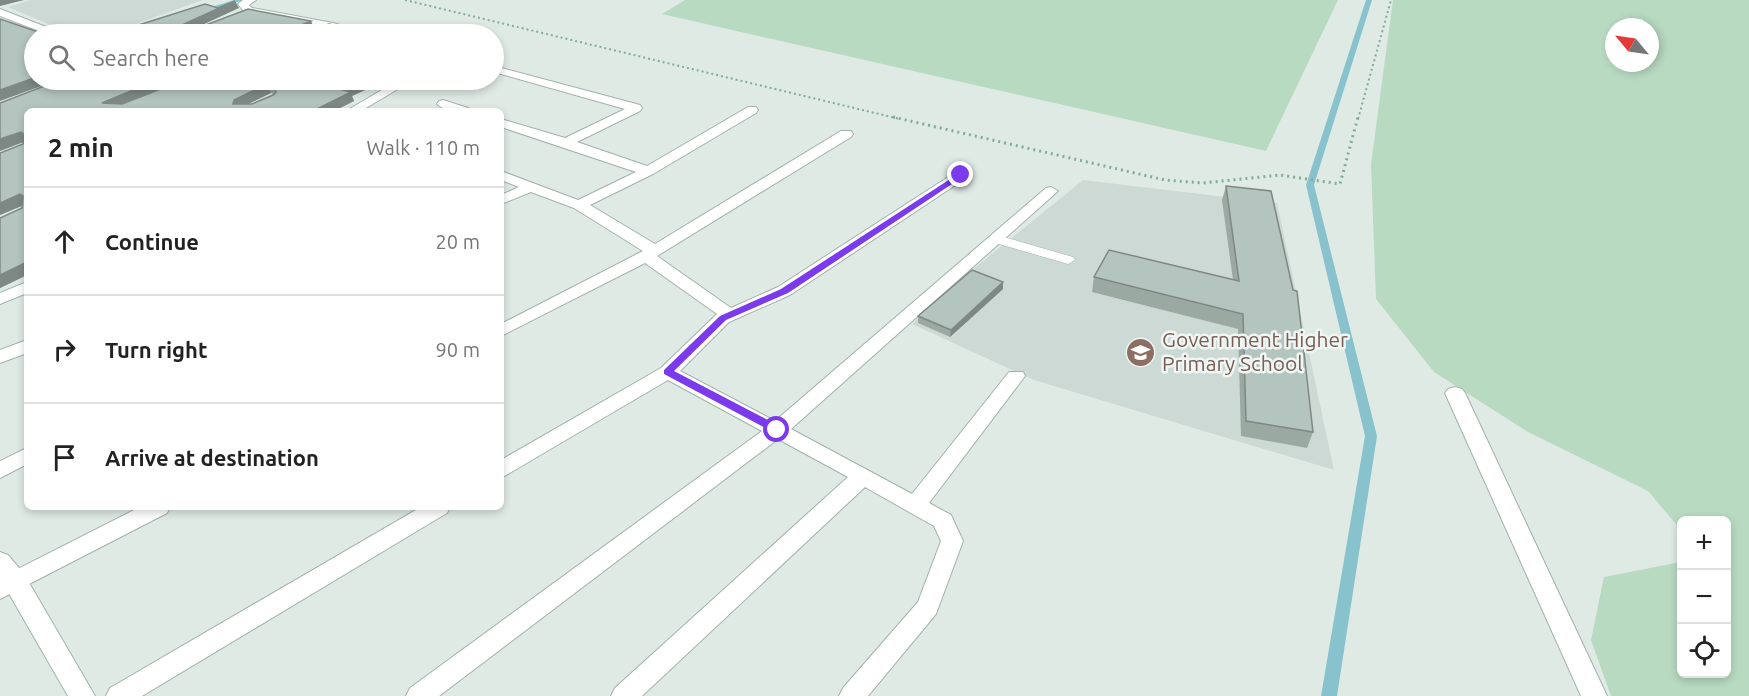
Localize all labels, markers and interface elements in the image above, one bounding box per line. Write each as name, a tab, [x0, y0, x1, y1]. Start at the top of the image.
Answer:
north arrow	[1605, 18, 1659, 72]
search box	[24, 24, 504, 90]
icon: search	[45, 41, 78, 74]
text: Search here	[93, 45, 209, 70]
text: 2 min	[48, 133, 114, 162]
text: Walk · 110 m	[367, 136, 480, 159]
route end	[947, 161, 973, 187]
icon: ahead	[48, 225, 81, 258]
text: Continue	[105, 229, 199, 254]
text: 20 m	[436, 230, 480, 253]
place label: Government Higher Primary School	[1162, 327, 1348, 375]
icon: right	[48, 333, 81, 366]
school or university icon: Government Higher Primary School	[1125, 336, 1157, 368]
text: Turn right	[105, 337, 207, 362]
text: 90 m	[436, 338, 480, 361]
route start	[763, 416, 789, 442]
icon: arrive	[48, 441, 81, 474]
text: Arrive at destination	[105, 445, 319, 470]
map controls	[1677, 516, 1731, 678]
button: +	[1677, 516, 1731, 570]
button: −	[1677, 570, 1731, 624]
button: locate	[1677, 624, 1731, 678]

